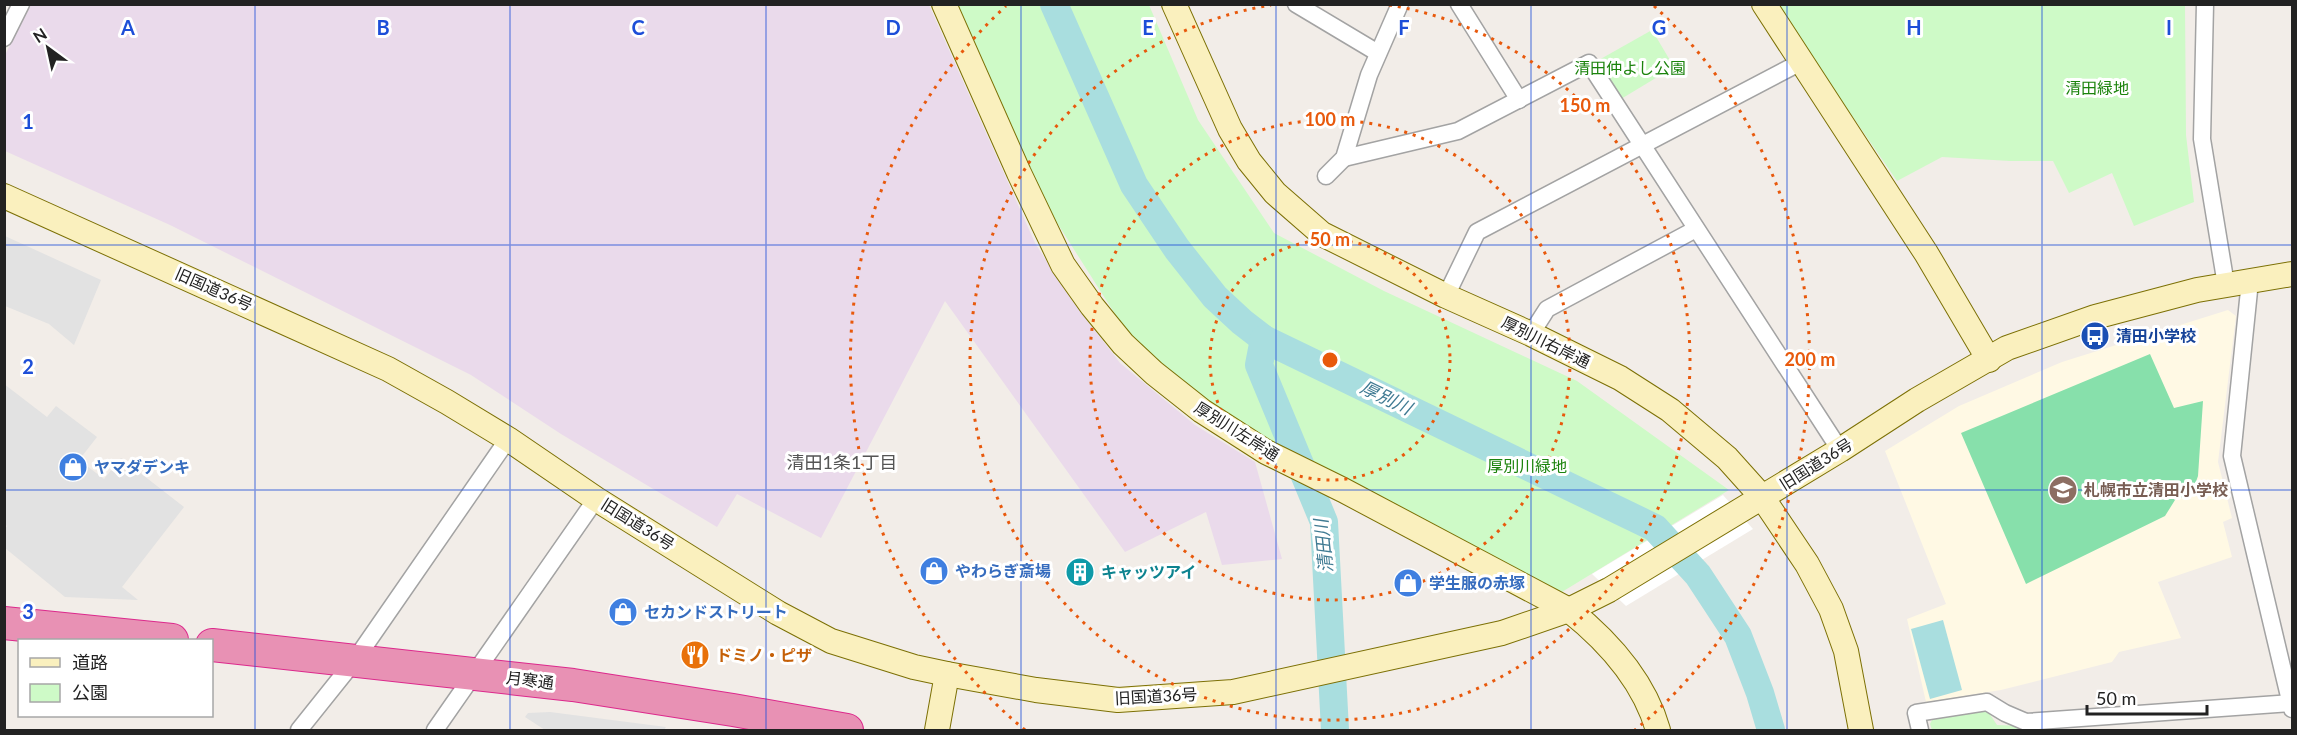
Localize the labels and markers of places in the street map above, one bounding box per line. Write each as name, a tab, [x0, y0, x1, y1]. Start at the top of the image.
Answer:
bus stop icon: 清田小学校	[2079, 320, 2111, 352]
place label: 清田小学校	[2116, 326, 2196, 345]
centre of rings	[1320, 350, 1340, 370]
shop icon: ヤマダデンキ	[57, 451, 89, 483]
place label: ヤマダデンキ	[94, 457, 190, 476]
school or university icon: 札幌市立清田小学校	[2047, 474, 2079, 506]
place label: 札幌市立清田小学校	[2084, 480, 2228, 499]
shop icon: やわらぎ斎場	[918, 555, 950, 587]
building icon: キャッツアイ	[1064, 556, 1096, 588]
place label: やわらぎ斎場	[955, 561, 1051, 580]
place label: キャッツアイ	[1101, 562, 1196, 581]
shop icon: 学生服の赤塚	[1392, 567, 1424, 599]
place label: 学生服の赤塚	[1429, 573, 1525, 592]
shop icon: セカンドストリート	[607, 596, 639, 628]
place label: セカンドストリート	[644, 602, 788, 621]
restaurant icon: ドミノ・ピザ	[679, 639, 711, 671]
place label: ドミノ・ピザ	[716, 645, 812, 664]

